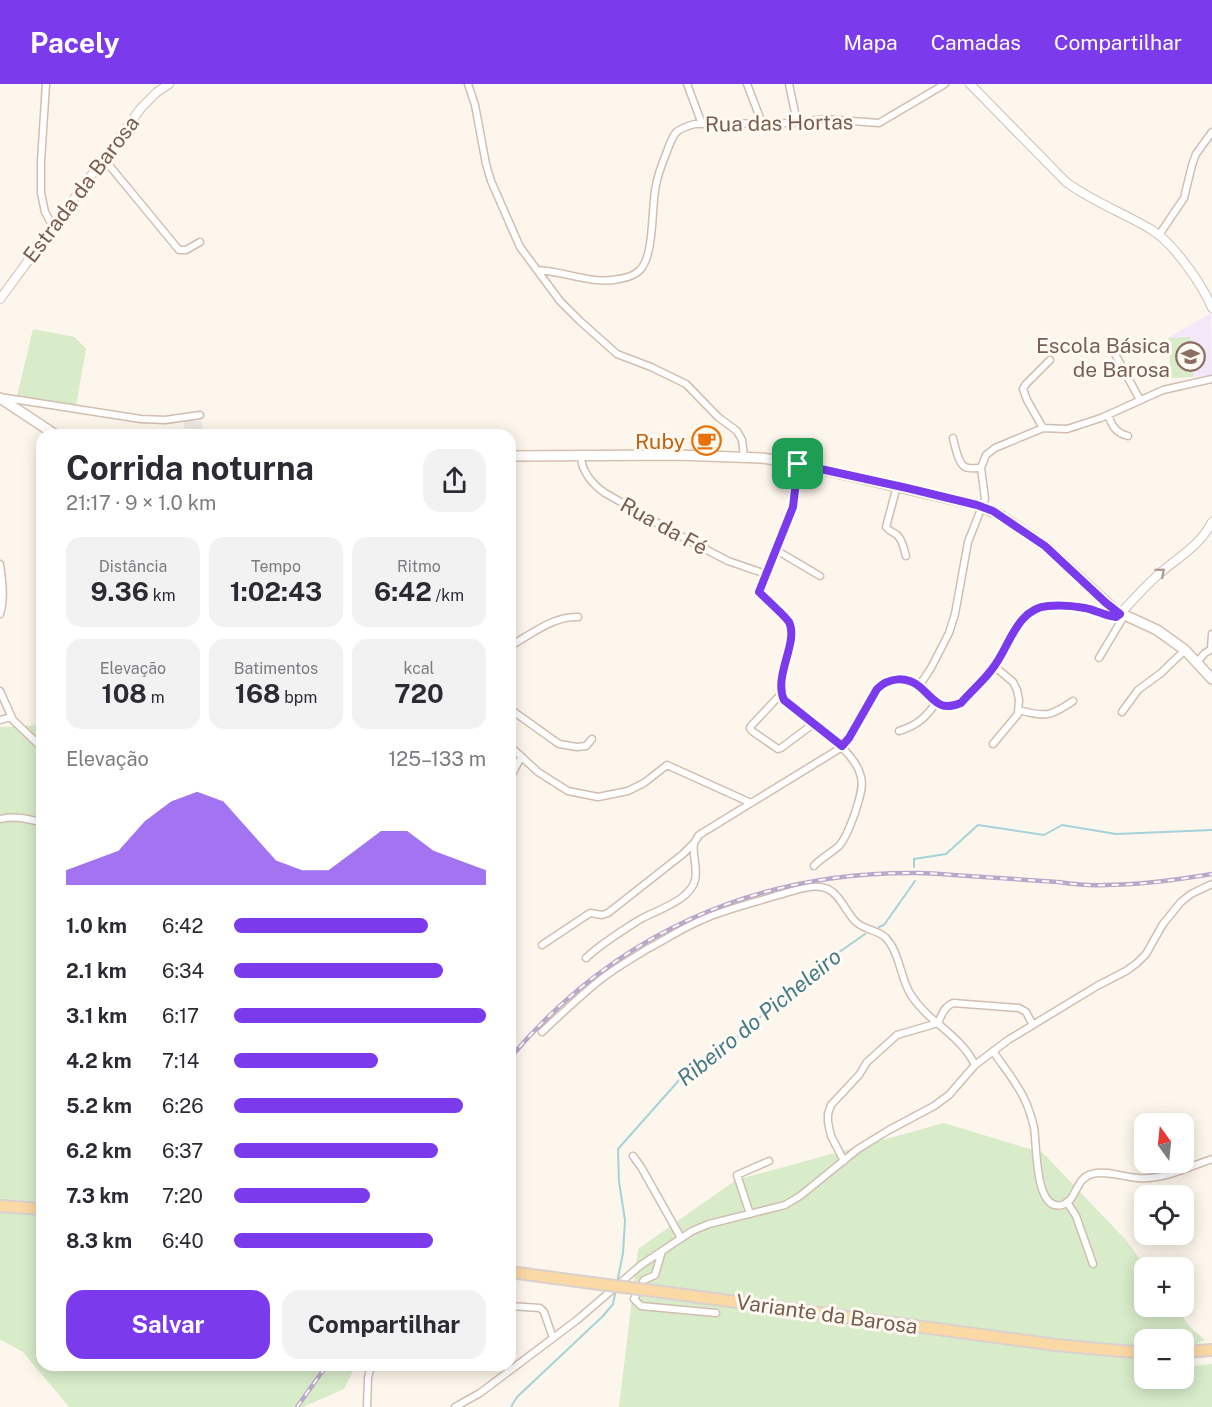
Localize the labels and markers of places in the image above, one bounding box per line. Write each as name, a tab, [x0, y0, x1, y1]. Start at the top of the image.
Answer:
place label: Escola Básica de Barosa	[1036, 333, 1170, 382]
school or university icon: Escola Básica de Barosa	[1175, 341, 1207, 373]
cafe icon: Ruby	[690, 425, 722, 457]
place label: Ruby	[635, 429, 685, 454]
pin	[772, 438, 823, 489]

